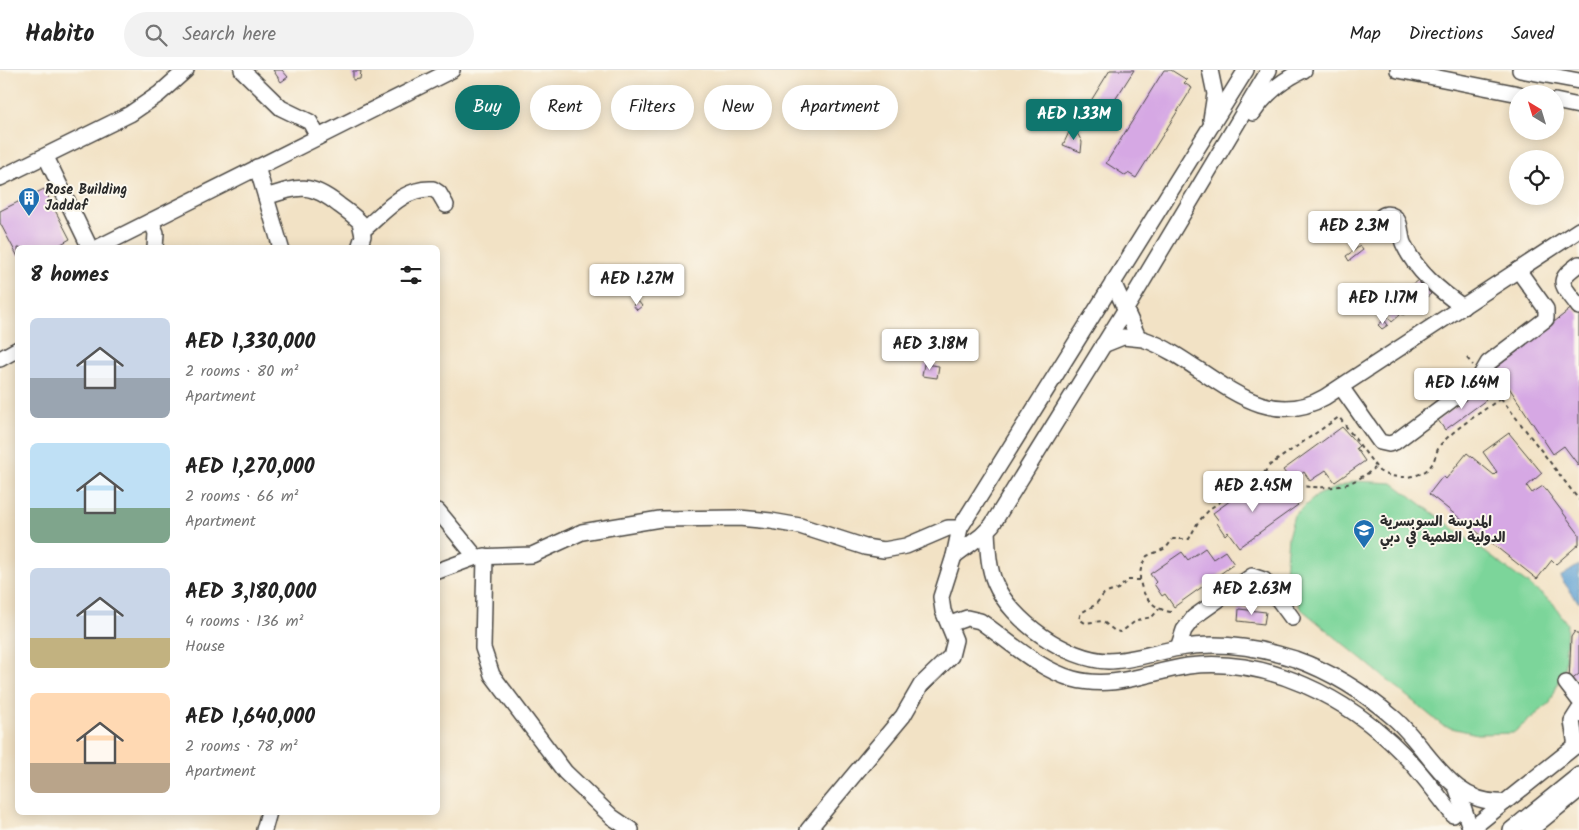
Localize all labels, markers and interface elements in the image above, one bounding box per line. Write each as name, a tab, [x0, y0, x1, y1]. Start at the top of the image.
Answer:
search box	[124, 12, 474, 57]
text: Habito	[25, 15, 94, 54]
text: Search here	[182, 20, 276, 50]
text: Map	[1349, 20, 1381, 49]
text: Directions	[1409, 20, 1483, 49]
text: Saved	[1511, 20, 1554, 49]
icon: search	[142, 21, 170, 49]
chip: Buy	[455, 85, 520, 130]
chip: Rent	[530, 85, 601, 130]
chip: Filters	[611, 85, 694, 130]
chip: New	[704, 85, 772, 130]
chip: Apartment	[782, 85, 898, 130]
north arrow	[1509, 85, 1564, 140]
map controls	[1509, 85, 1564, 205]
pin: AED 1.33M	[1017, 98, 1131, 141]
text: AED 1.33M	[1037, 102, 1111, 127]
button: locate	[1509, 150, 1564, 205]
place label: Rose Building Jaddaf	[45, 179, 127, 217]
building icon: Rose Building Jaddaf	[17, 186, 41, 217]
pin: AED 2.3M	[1302, 210, 1406, 253]
text: AED 2.3M	[1319, 214, 1389, 239]
text: 8 homes	[30, 259, 109, 292]
icon: filters	[397, 261, 425, 289]
pin: AED 1.27M	[580, 264, 694, 306]
text: AED 1.27M	[600, 267, 674, 292]
pin: AED 1.17M	[1326, 282, 1440, 325]
text: AED 1.17M	[1349, 286, 1417, 311]
text: AED 1,330,000	[185, 326, 315, 359]
pin: AED 3.18M	[873, 328, 987, 371]
text: AED 3.18M	[893, 332, 967, 357]
icon: home	[70, 338, 130, 398]
text: 2 rooms · 80 m²	[185, 359, 298, 384]
pin: AED 1.64M	[1405, 368, 1519, 410]
text: AED 1.64M	[1425, 371, 1499, 396]
text: Apartment	[185, 384, 256, 409]
text: AED 1,270,000	[185, 451, 314, 484]
icon: home	[70, 463, 130, 523]
pin: AED 2.45M	[1196, 470, 1310, 513]
text: AED 2.45M	[1214, 474, 1292, 499]
text: 2 rooms · 66 m²	[185, 484, 299, 509]
text: Apartment	[185, 509, 256, 534]
place label: المدرسة السويسرية الدولية العلمية في دبي	[1380, 511, 1506, 550]
school or university icon: المدرسة السويسرية الدولية العلمية في دبي	[1352, 518, 1376, 549]
pin: AED 2.63M	[1195, 574, 1309, 616]
text: AED 3,180,000	[185, 576, 316, 609]
text: AED 2.63M	[1213, 577, 1291, 602]
icon: home	[70, 588, 130, 648]
text: 4 rooms · 136 m²	[185, 609, 303, 634]
text: House	[185, 634, 225, 659]
text: AED 1,640,000	[185, 701, 315, 734]
icon: home	[70, 713, 130, 773]
text: 2 rooms · 78 m²	[185, 734, 298, 759]
text: Apartment	[185, 759, 256, 784]

